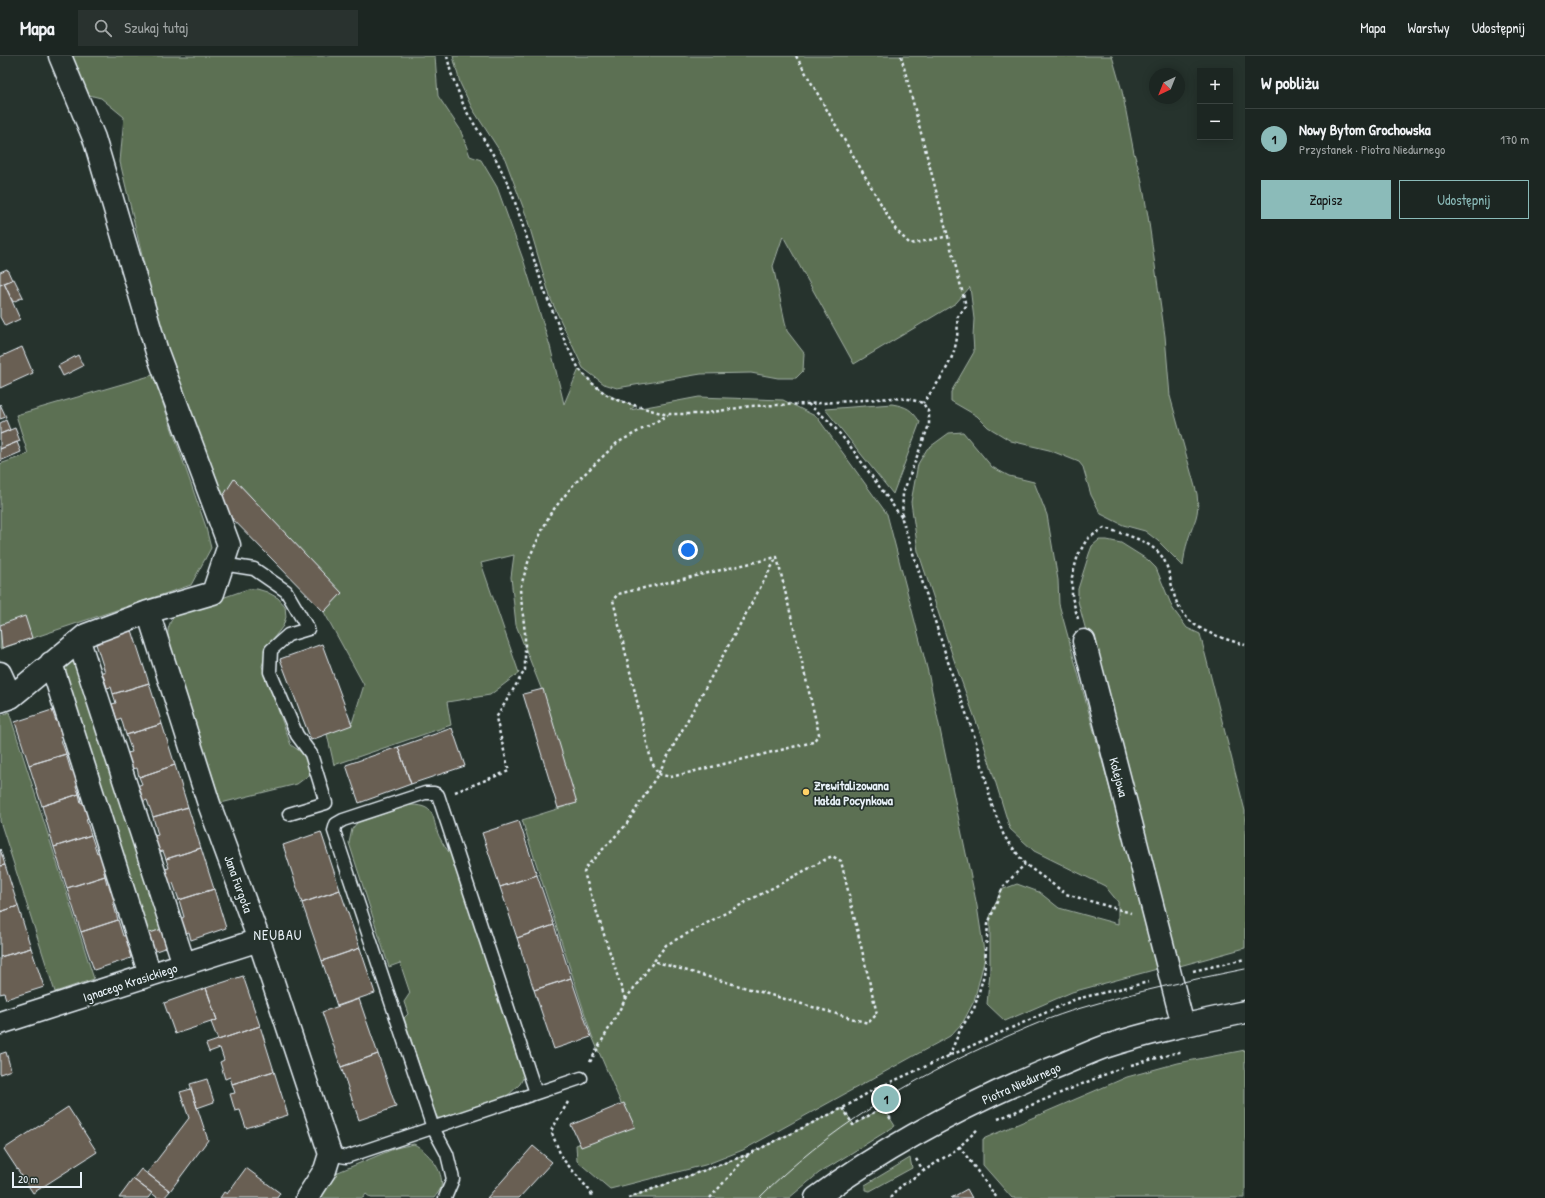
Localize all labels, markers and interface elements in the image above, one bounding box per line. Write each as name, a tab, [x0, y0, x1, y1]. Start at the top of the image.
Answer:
search box	[78, 10, 358, 46]
text: Mapa	[20, 15, 54, 41]
icon: search	[92, 17, 114, 39]
text: Szukaj tutaj	[124, 17, 188, 38]
text: Mapa	[1360, 18, 1386, 37]
text: Warstwy	[1408, 18, 1450, 37]
text: Udostępnij	[1472, 18, 1525, 37]
north arrow	[1149, 68, 1185, 104]
map controls	[1197, 68, 1233, 140]
button: +	[1197, 68, 1233, 104]
text: W pobliżu	[1261, 71, 1319, 94]
button: −	[1197, 104, 1233, 140]
text: Nowy Bytom Grochowska	[1299, 119, 1431, 140]
text: 1	[1272, 130, 1276, 148]
text: 170 m	[1500, 130, 1529, 148]
text: Przystanek · Piotra Niedurnego	[1299, 140, 1445, 158]
button: Zapisz	[1261, 180, 1391, 219]
button: Udostępnij	[1399, 180, 1529, 219]
your location	[678, 540, 698, 560]
street label: Kolejowa	[1105, 755, 1133, 799]
place label: Zrewitalizowana Hałda Pocynkowa	[814, 776, 894, 810]
marker: Zrewitalizowana Hałda Pocynkowa	[801, 787, 811, 797]
street label: Jana Furgoła	[220, 853, 258, 915]
district label: NEUBAU	[254, 925, 302, 944]
street label: Ignacego Krasickiego	[80, 958, 180, 1006]
street label: Piotra Niedurnego	[979, 1058, 1063, 1108]
pin: 1	[873, 1084, 899, 1114]
scale bar	[12, 1170, 82, 1189]
text: 20 m	[18, 1172, 38, 1186]

